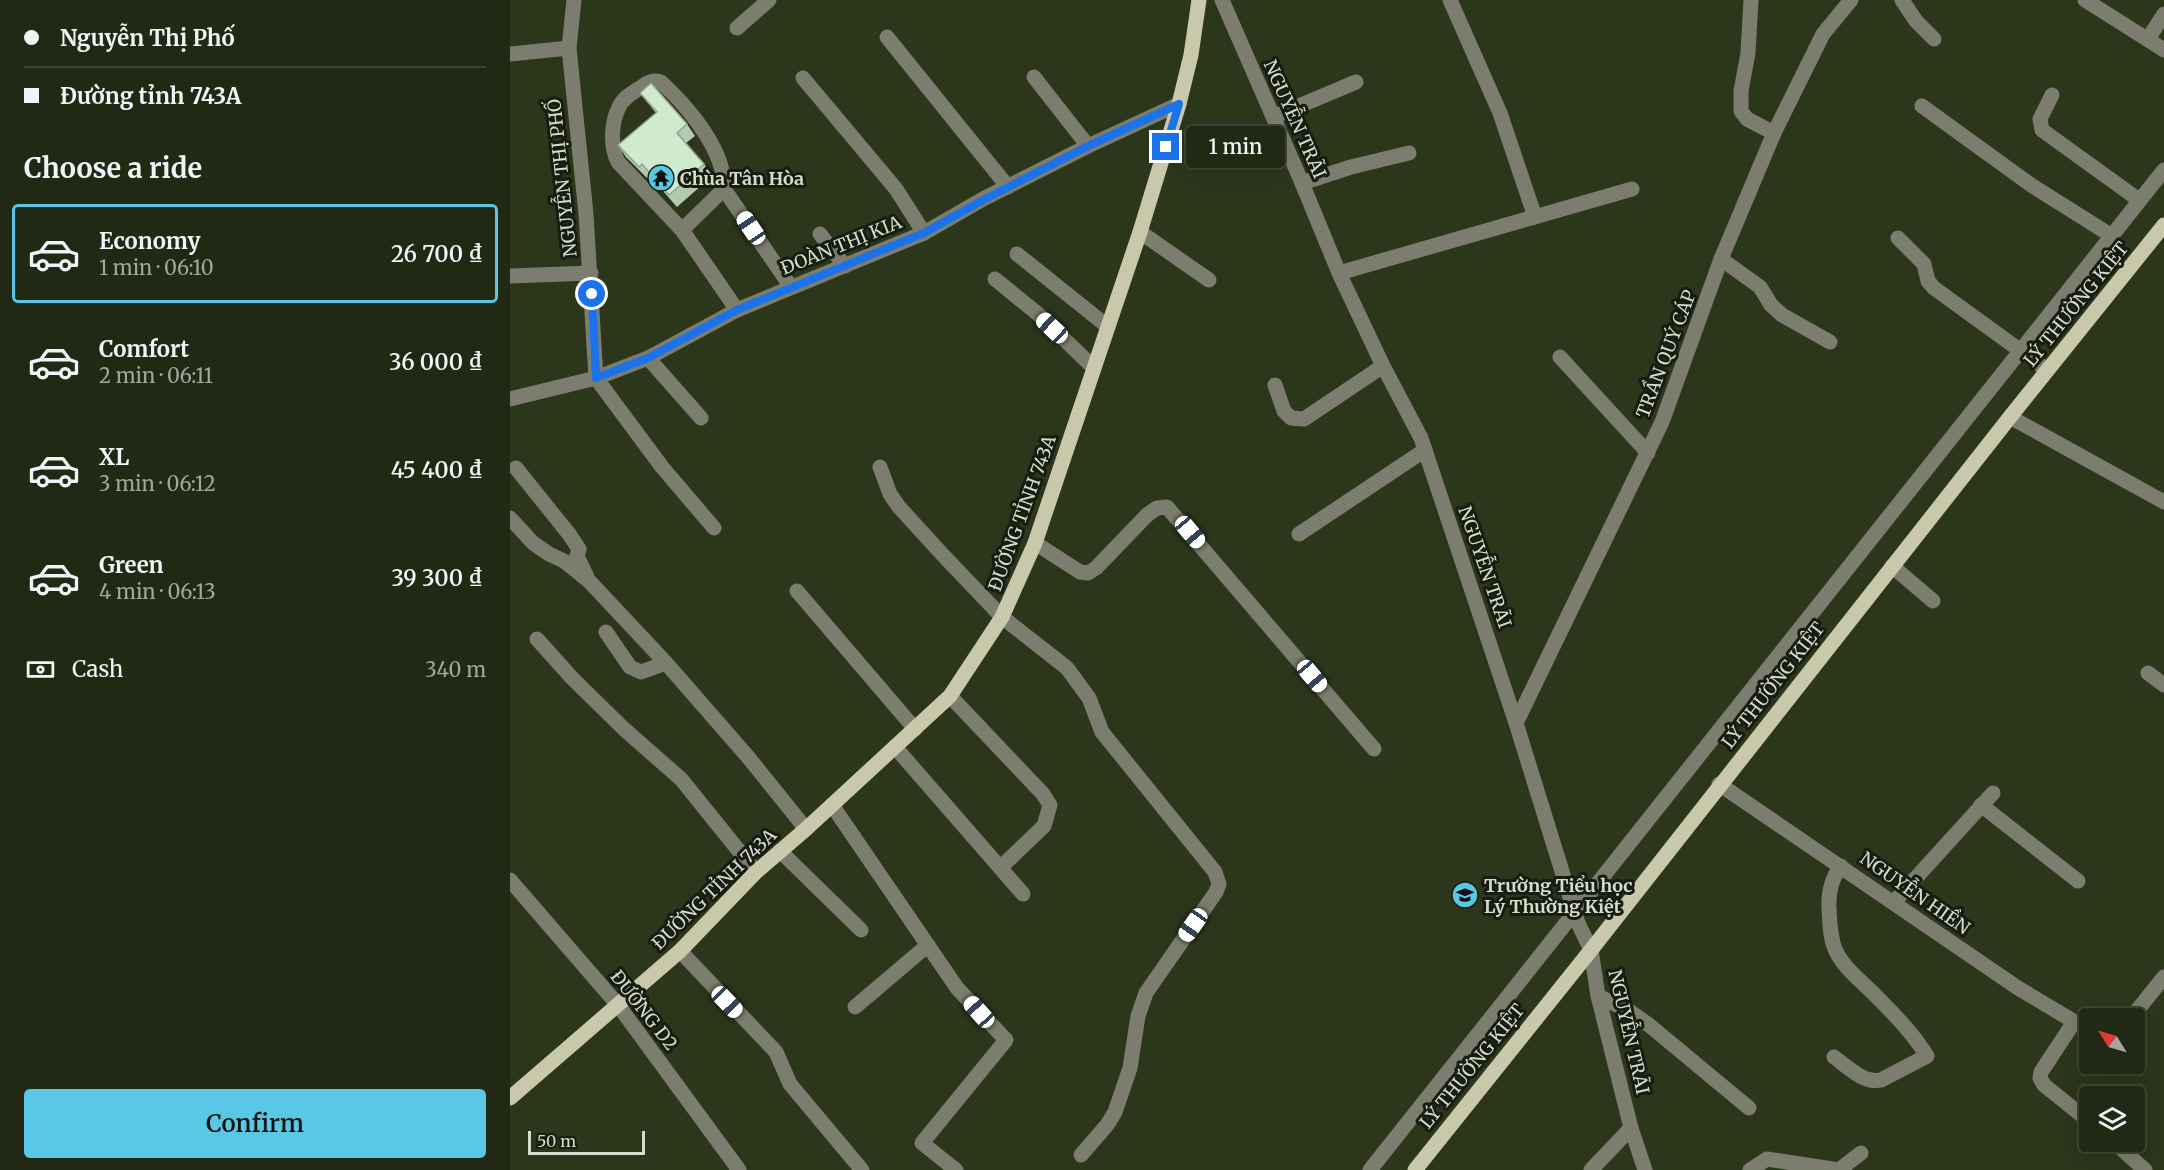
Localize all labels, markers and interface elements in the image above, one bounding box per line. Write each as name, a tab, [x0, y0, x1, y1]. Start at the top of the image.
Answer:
text: Nguyễn Thị Phố	[60, 24, 235, 52]
street label: NGUYỄN TRÃI	[1259, 55, 1333, 182]
text: Đường tỉnh 743A	[60, 82, 241, 110]
street label: NGUYỄN THỊ PHỐ	[540, 98, 582, 258]
callout: 1 min	[1187, 126, 1286, 168]
route end	[1152, 133, 1179, 160]
text: 1 min	[1209, 134, 1262, 159]
text: Choose a ride	[24, 151, 202, 185]
temple icon: Chùa Tân Hòa	[646, 163, 676, 193]
place label: Chùa Tân Hòa	[680, 167, 804, 190]
car	[733, 208, 769, 248]
street label: ĐOÀN THỊ KIA	[777, 210, 905, 280]
icon: car	[27, 227, 81, 281]
text: Economy	[99, 227, 200, 255]
street label: LÝ THƯỜNG KIỆT	[2019, 237, 2134, 371]
text: 26 700 ₫	[391, 240, 483, 268]
text: 1 min · 06:10	[99, 255, 214, 280]
route start	[578, 280, 605, 307]
street label: TRẦN QUÝ CÁP	[1629, 286, 1701, 421]
car	[1033, 309, 1071, 347]
icon: car	[27, 335, 81, 389]
text: Comfort	[99, 335, 189, 363]
text: 36 000 ₫	[389, 348, 483, 376]
text: 2 min · 06:11	[99, 363, 213, 388]
street label: ĐƯỜNG TỈNH 743A	[983, 432, 1061, 594]
icon: car	[27, 443, 81, 497]
text: XL	[99, 443, 129, 471]
text: 45 400 ₫	[391, 456, 483, 484]
text: 3 min · 06:12	[99, 471, 216, 496]
street label: NGUYỄN TRÃI	[1453, 502, 1519, 631]
car	[1172, 512, 1208, 552]
icon: car	[27, 551, 81, 605]
text: Green	[99, 551, 163, 579]
text: 39 300 ₫	[391, 564, 483, 592]
text: 4 min · 06:13	[99, 579, 216, 604]
street label: LÝ THƯỜNG KIỆT	[1717, 617, 1830, 753]
icon: cash	[24, 653, 57, 686]
text: Cash	[72, 655, 123, 683]
car	[1294, 656, 1330, 696]
text: 340 m	[425, 657, 486, 682]
street label: ĐƯỜNG TỈNH 743A	[647, 823, 781, 954]
street label: NGUYỄN HIỀN	[1856, 845, 1976, 939]
place label: Trường Tiểu học Lý Thường Kiệt	[1484, 874, 1633, 918]
school or university icon: Trường Tiểu học Lý Thường Kiệt	[1450, 880, 1480, 910]
car	[1175, 905, 1211, 945]
street label: ĐƯỜNG D2	[606, 965, 682, 1055]
street label: NGUYỄN TRÃI	[1603, 967, 1656, 1097]
car	[708, 983, 746, 1021]
car	[960, 993, 998, 1031]
street label: LÝ THƯỜNG KIỆT	[1415, 999, 1530, 1133]
north arrow	[2079, 1008, 2145, 1074]
map controls	[2079, 1008, 2145, 1152]
button: layers	[2079, 1086, 2145, 1152]
button: Confirm	[24, 1089, 486, 1158]
scale bar	[528, 1128, 645, 1156]
text: 50 m	[537, 1131, 576, 1151]

